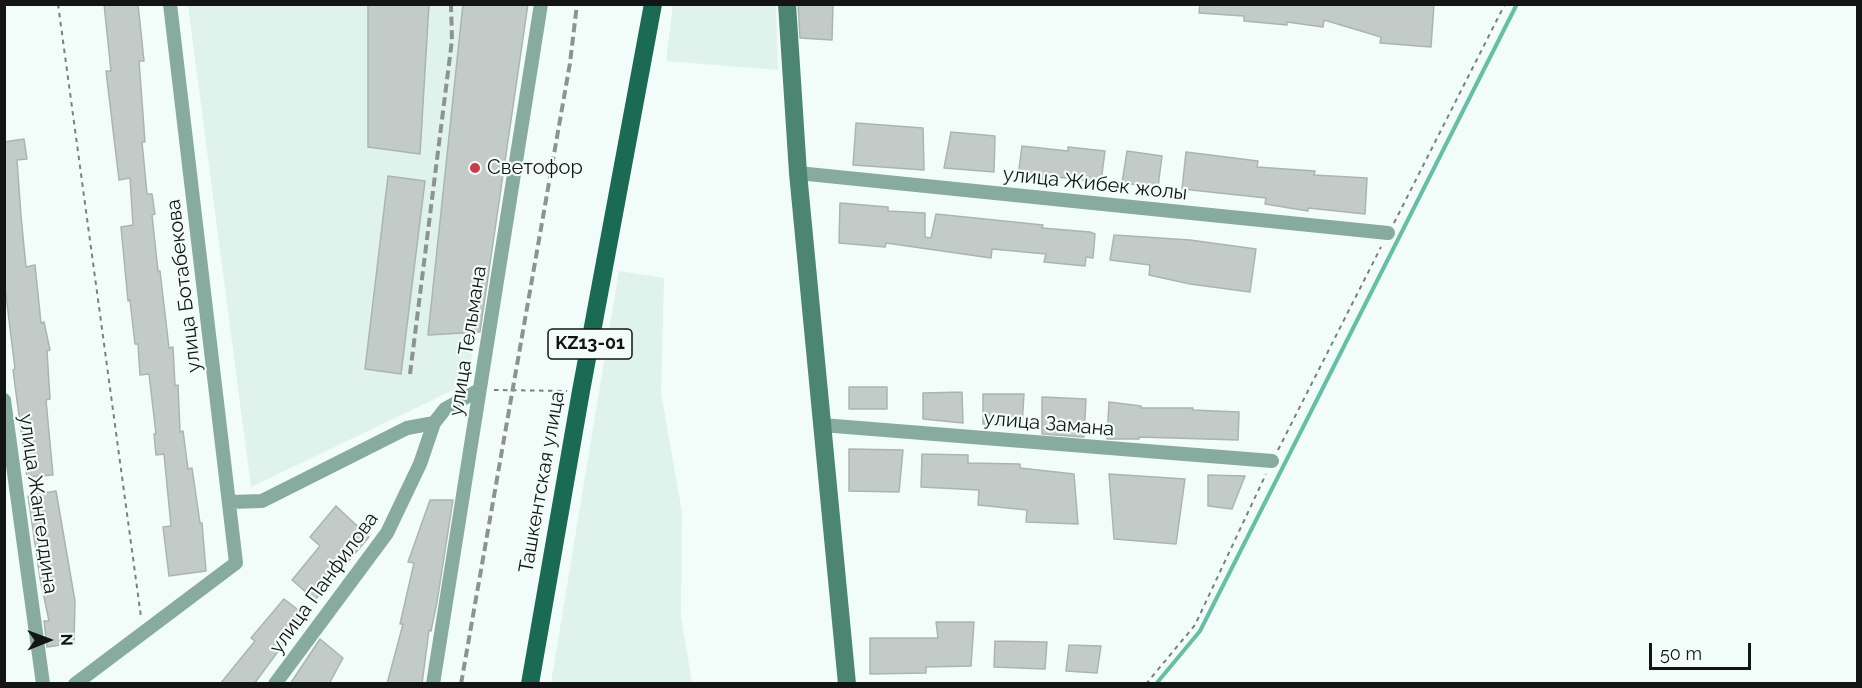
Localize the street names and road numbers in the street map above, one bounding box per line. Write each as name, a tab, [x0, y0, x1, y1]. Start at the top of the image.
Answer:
street label: улица Жибек жолы	[1002, 162, 1188, 206]
street label: улица Ботабекова	[161, 198, 207, 374]
street label: улица Тельмана	[444, 264, 492, 418]
road number: KZ13-01	[548, 329, 632, 359]
street label: Ташкентская улица	[514, 389, 570, 575]
street label: улица Замана	[983, 406, 1115, 442]
street label: улица Жангелдина	[14, 413, 62, 595]
street label: улица Панфилова	[265, 507, 383, 659]

